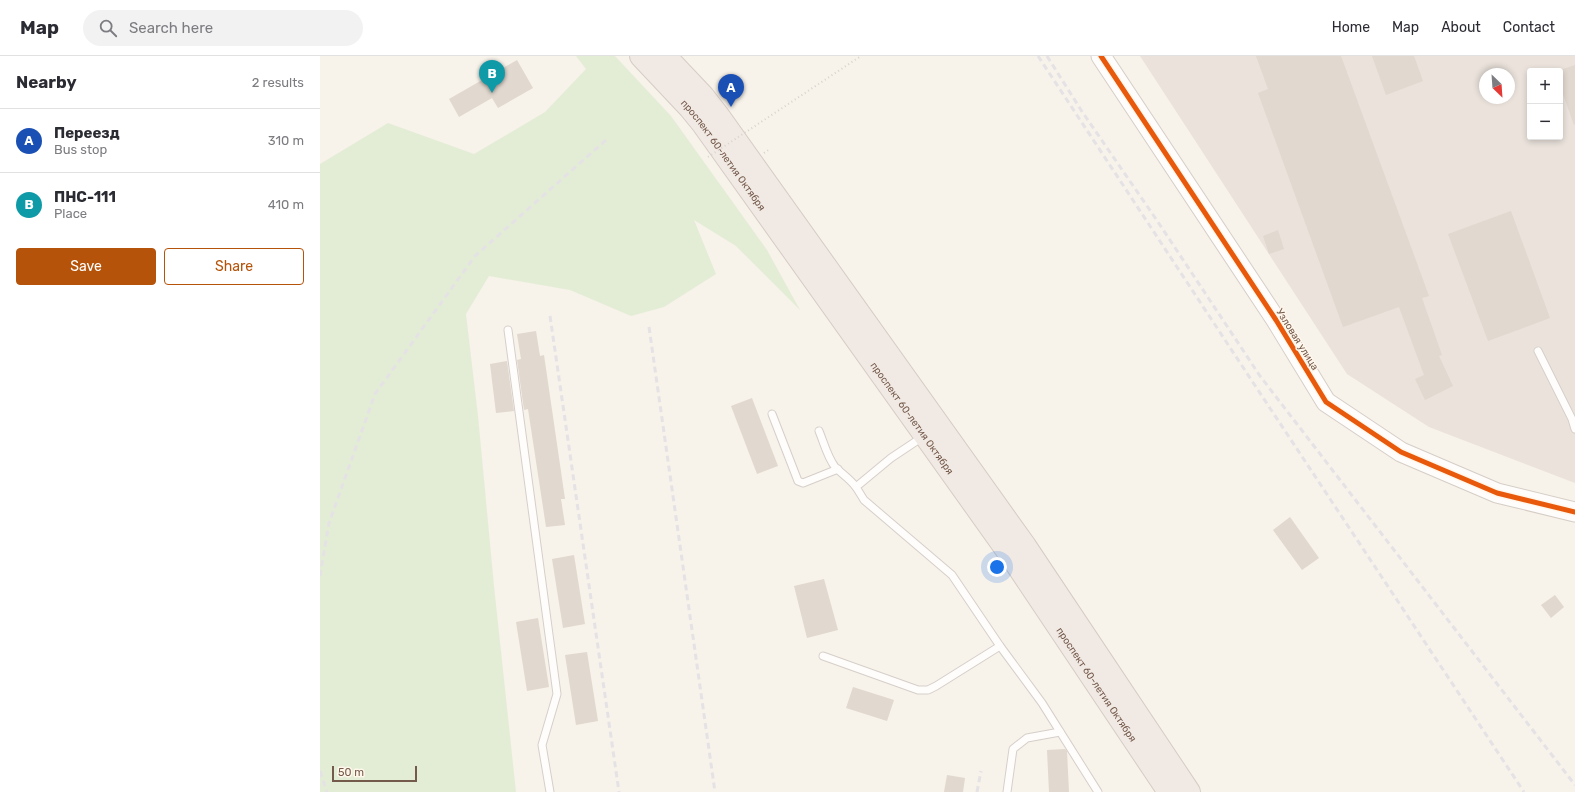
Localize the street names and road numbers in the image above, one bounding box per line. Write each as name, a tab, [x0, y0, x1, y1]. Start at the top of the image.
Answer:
street label: проспект 60-летия Октября	[678, 97, 768, 213]
street label: Узловая улица	[1273, 307, 1321, 373]
street label: проспект 60-летия Октября	[868, 360, 956, 477]
street label: проспект 60-летия Октября	[1053, 625, 1139, 744]

